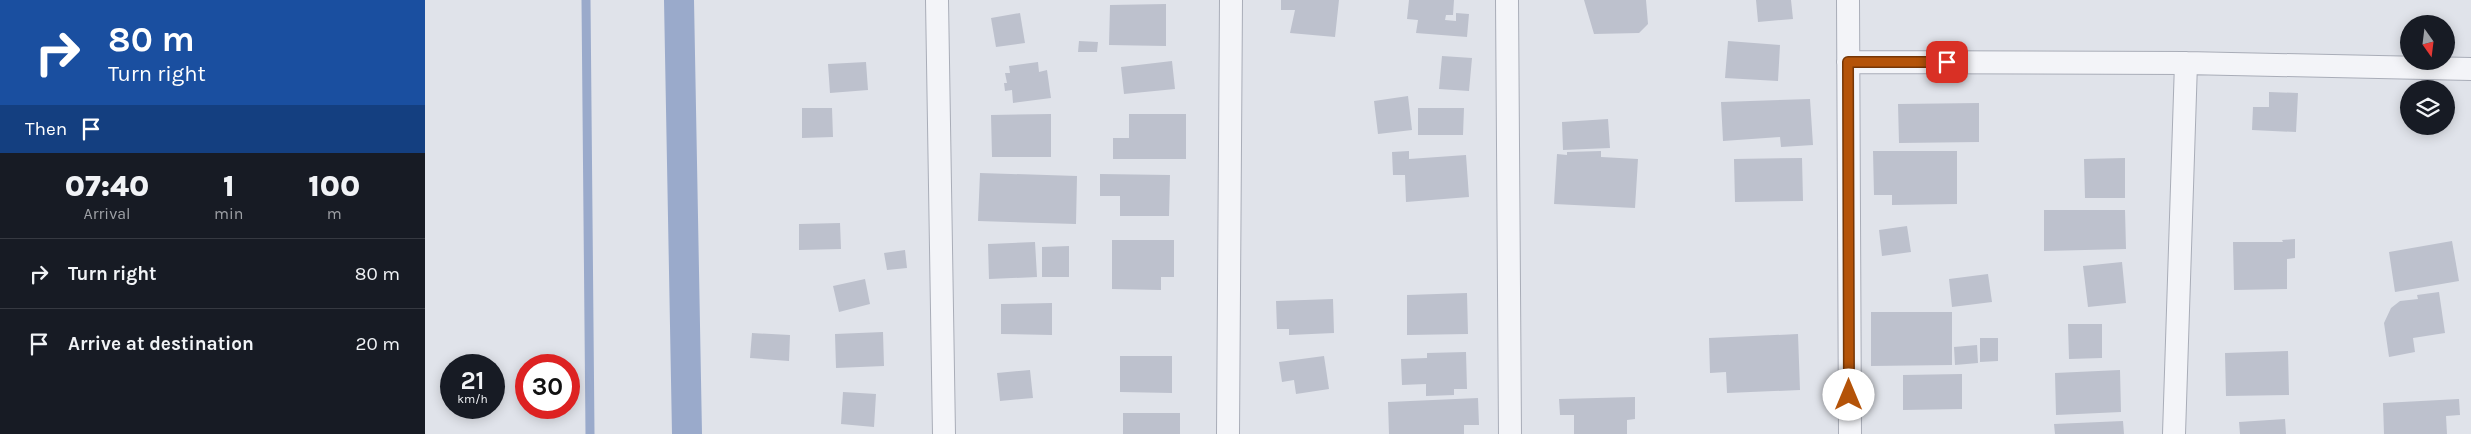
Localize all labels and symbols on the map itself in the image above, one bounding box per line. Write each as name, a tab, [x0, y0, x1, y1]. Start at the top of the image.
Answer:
north arrow	[2400, 15, 2455, 70]
pin	[1926, 41, 1968, 83]
speed limit sign: 30	[515, 354, 580, 419]
position arrow	[1822, 368, 1874, 420]

